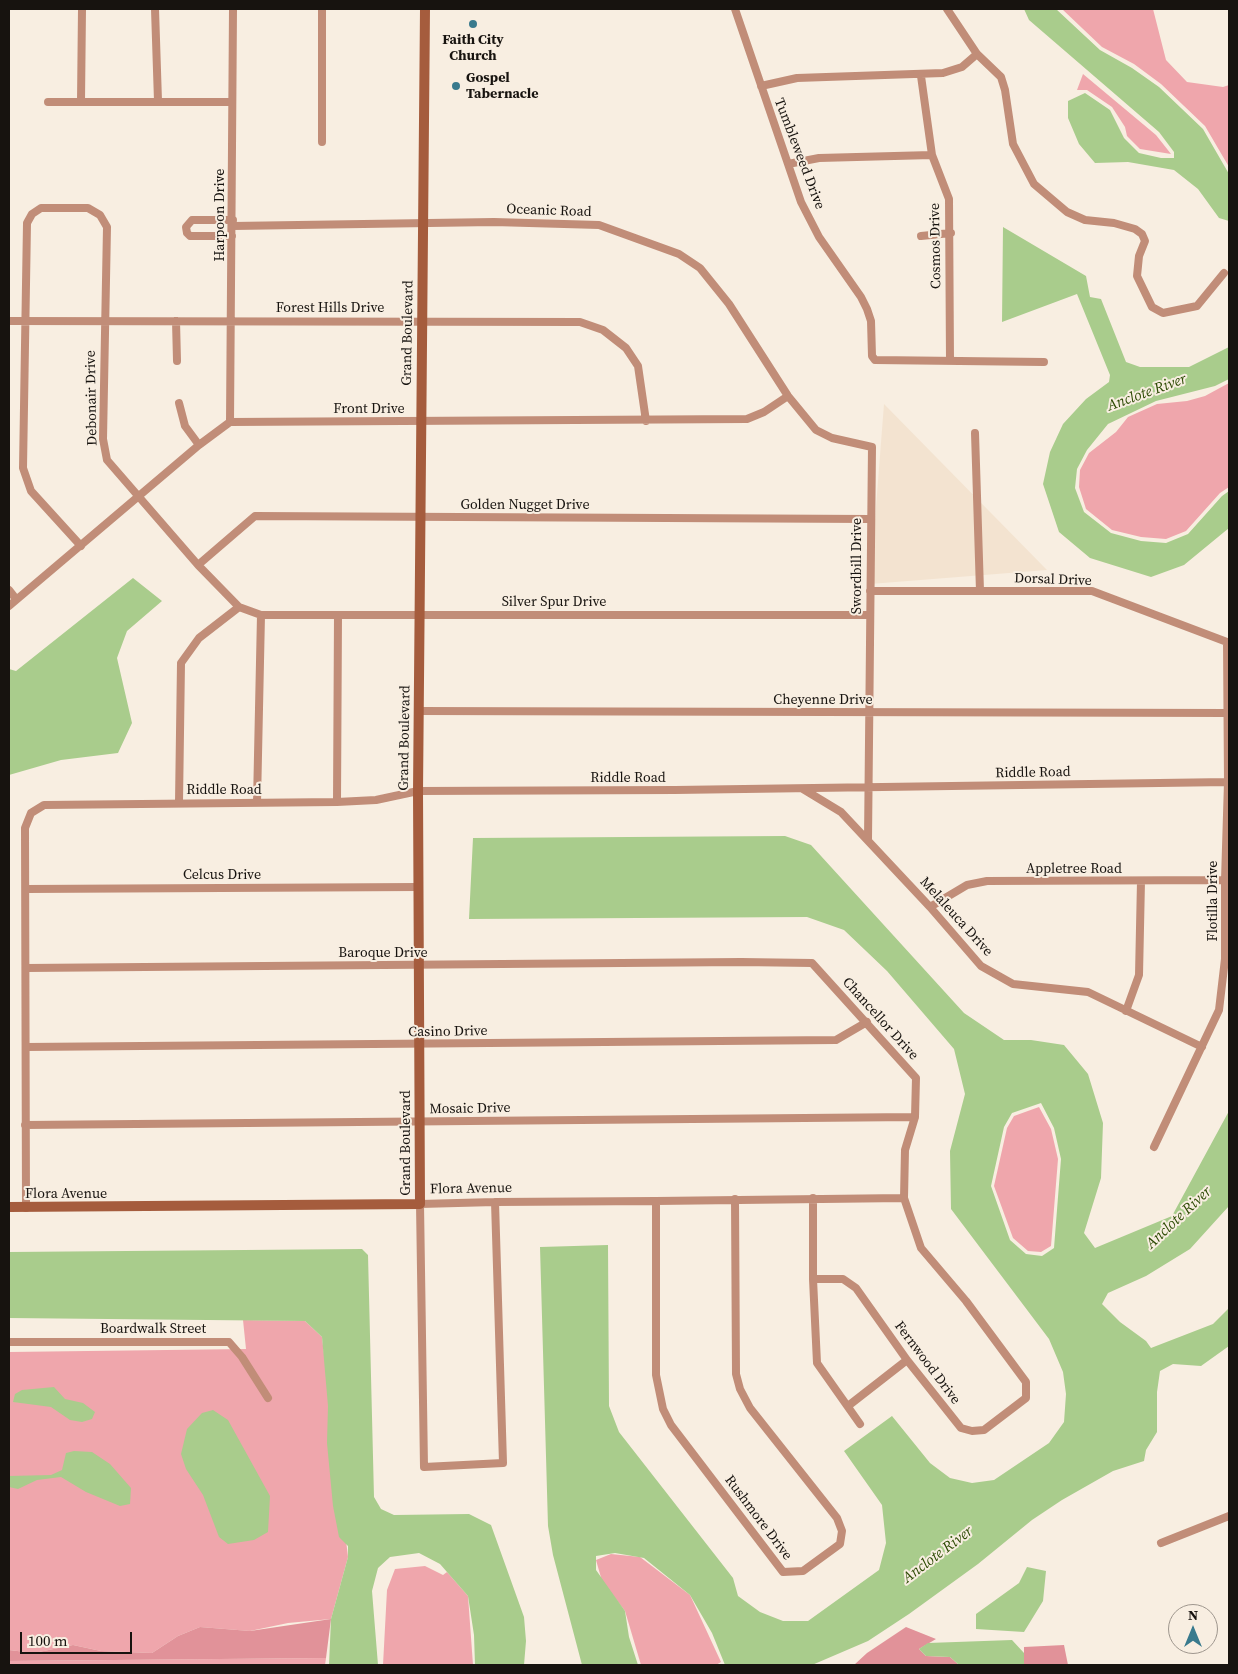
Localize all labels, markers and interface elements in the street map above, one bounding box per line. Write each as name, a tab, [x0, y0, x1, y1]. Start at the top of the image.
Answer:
marker: Faith City Church	[467, 18, 479, 30]
place label: Faith City Church	[442, 32, 504, 64]
place label: Gospel Tabernacle	[466, 70, 539, 102]
marker: Gospel Tabernacle	[450, 80, 462, 92]
street label: Tumbleweed Drive	[770, 96, 828, 212]
street label: Harpoon Drive	[212, 169, 228, 261]
street label: Oceanic Road	[506, 201, 592, 221]
street label: Cosmos Drive	[927, 203, 945, 289]
street label: Grand Boulevard	[399, 280, 417, 386]
street label: Forest Hills Drive	[276, 300, 384, 316]
street label: Debonair Drive	[83, 350, 101, 446]
water label: Anclote River	[1105, 370, 1189, 416]
street label: Front Drive	[333, 401, 405, 417]
street label: Golden Nugget Drive	[460, 497, 590, 513]
street label: Swordbill Drive	[849, 518, 865, 614]
street label: Dorsal Drive	[1014, 570, 1092, 590]
street label: Silver Spur Drive	[502, 594, 606, 610]
street label: Grand Boulevard	[396, 685, 414, 791]
street label: Cheyenne Drive	[773, 692, 873, 708]
street label: Riddle Road	[995, 764, 1071, 782]
street label: Riddle Road	[590, 770, 666, 786]
street label: Riddle Road	[186, 782, 262, 798]
street label: Appletree Road	[1026, 861, 1122, 877]
street label: Flotilla Drive	[1205, 861, 1221, 941]
street label: Celcus Drive	[183, 867, 261, 883]
street label: Melaleuca Drive	[916, 874, 996, 960]
street label: Baroque Drive	[338, 945, 428, 961]
street label: Chancellor Drive	[838, 974, 922, 1064]
street label: Casino Drive	[408, 1023, 488, 1041]
street label: Grand Boulevard	[398, 1090, 414, 1196]
street label: Mosaic Drive	[429, 1100, 511, 1118]
street label: Flora Avenue	[430, 1180, 512, 1198]
water label: Anclote River	[1142, 1183, 1216, 1253]
street label: Flora Avenue	[25, 1186, 107, 1202]
street label: Fernwood Drive	[890, 1318, 964, 1408]
street label: Boardwalk Street	[100, 1321, 206, 1337]
street label: Rushmore Drive	[721, 1472, 795, 1564]
water label: Anclote River	[899, 1523, 977, 1587]
north arrow	[1168, 1604, 1218, 1654]
text: N	[1188, 1605, 1198, 1625]
scale bar	[22, 1622, 135, 1654]
text: 100 m	[28, 1630, 68, 1651]

